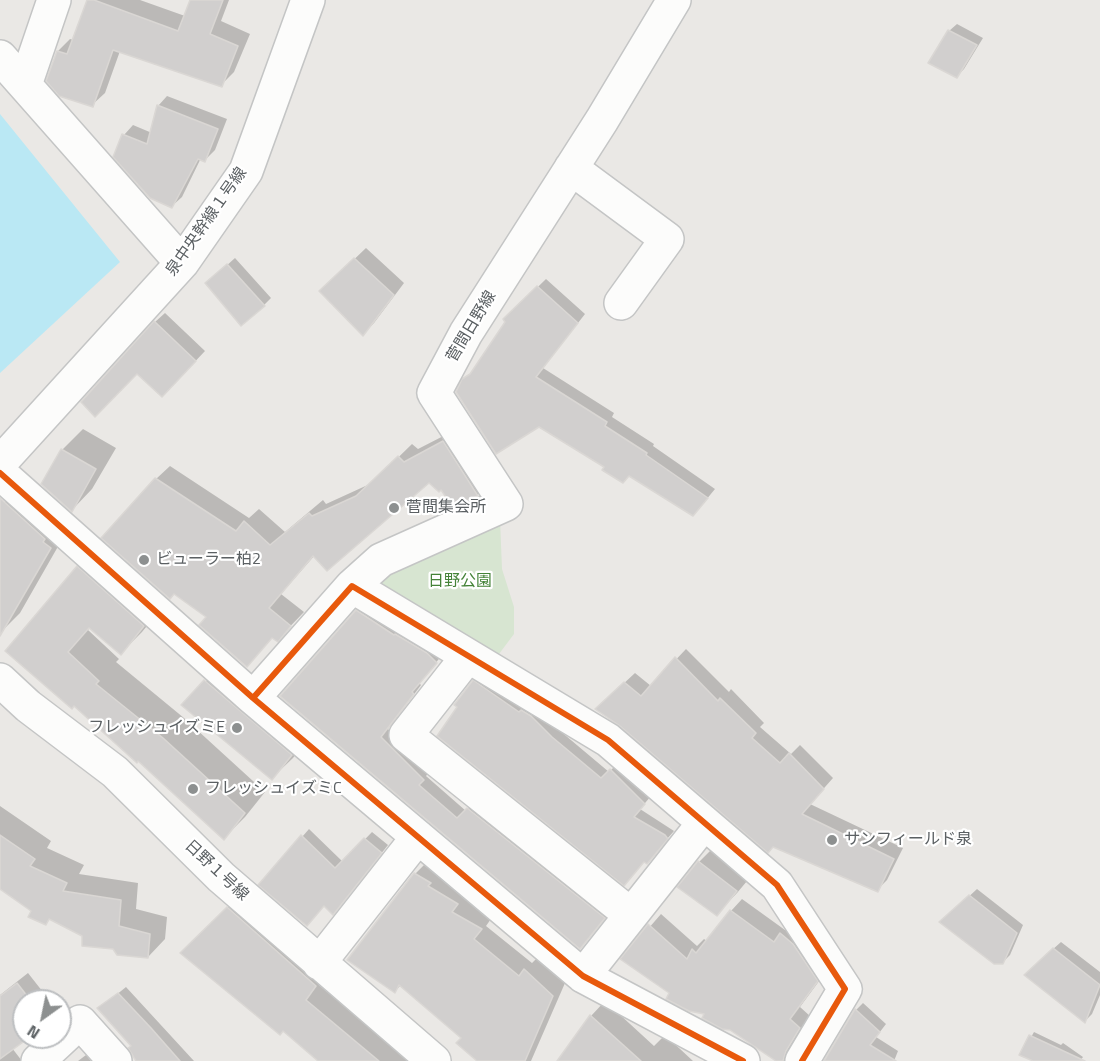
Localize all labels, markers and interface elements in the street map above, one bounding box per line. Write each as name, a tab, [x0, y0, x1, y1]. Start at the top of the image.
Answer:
street label: 泉中央幹線１号線	[162, 164, 252, 280]
street label: 菅間日野線	[443, 288, 501, 366]
place label: 菅間集会所	[406, 498, 486, 518]
marker: 菅間集会所	[387, 501, 401, 515]
place label: ビューラー柏2	[156, 550, 261, 570]
marker: ビューラー柏2	[137, 553, 151, 567]
park label: 日野公園	[428, 572, 492, 592]
place label: フレッシュイズミE	[88, 718, 225, 738]
marker: フレッシュイズミE	[230, 721, 244, 735]
place label: フレッシュイズミC	[205, 779, 342, 799]
marker: フレッシュイズミC	[186, 782, 200, 796]
place label: サンフィールド泉	[844, 830, 972, 850]
marker: サンフィールド泉	[825, 833, 839, 847]
street label: 日野１号線	[180, 837, 252, 905]
north arrow	[12, 989, 72, 1049]
text: N	[22, 1019, 44, 1046]

